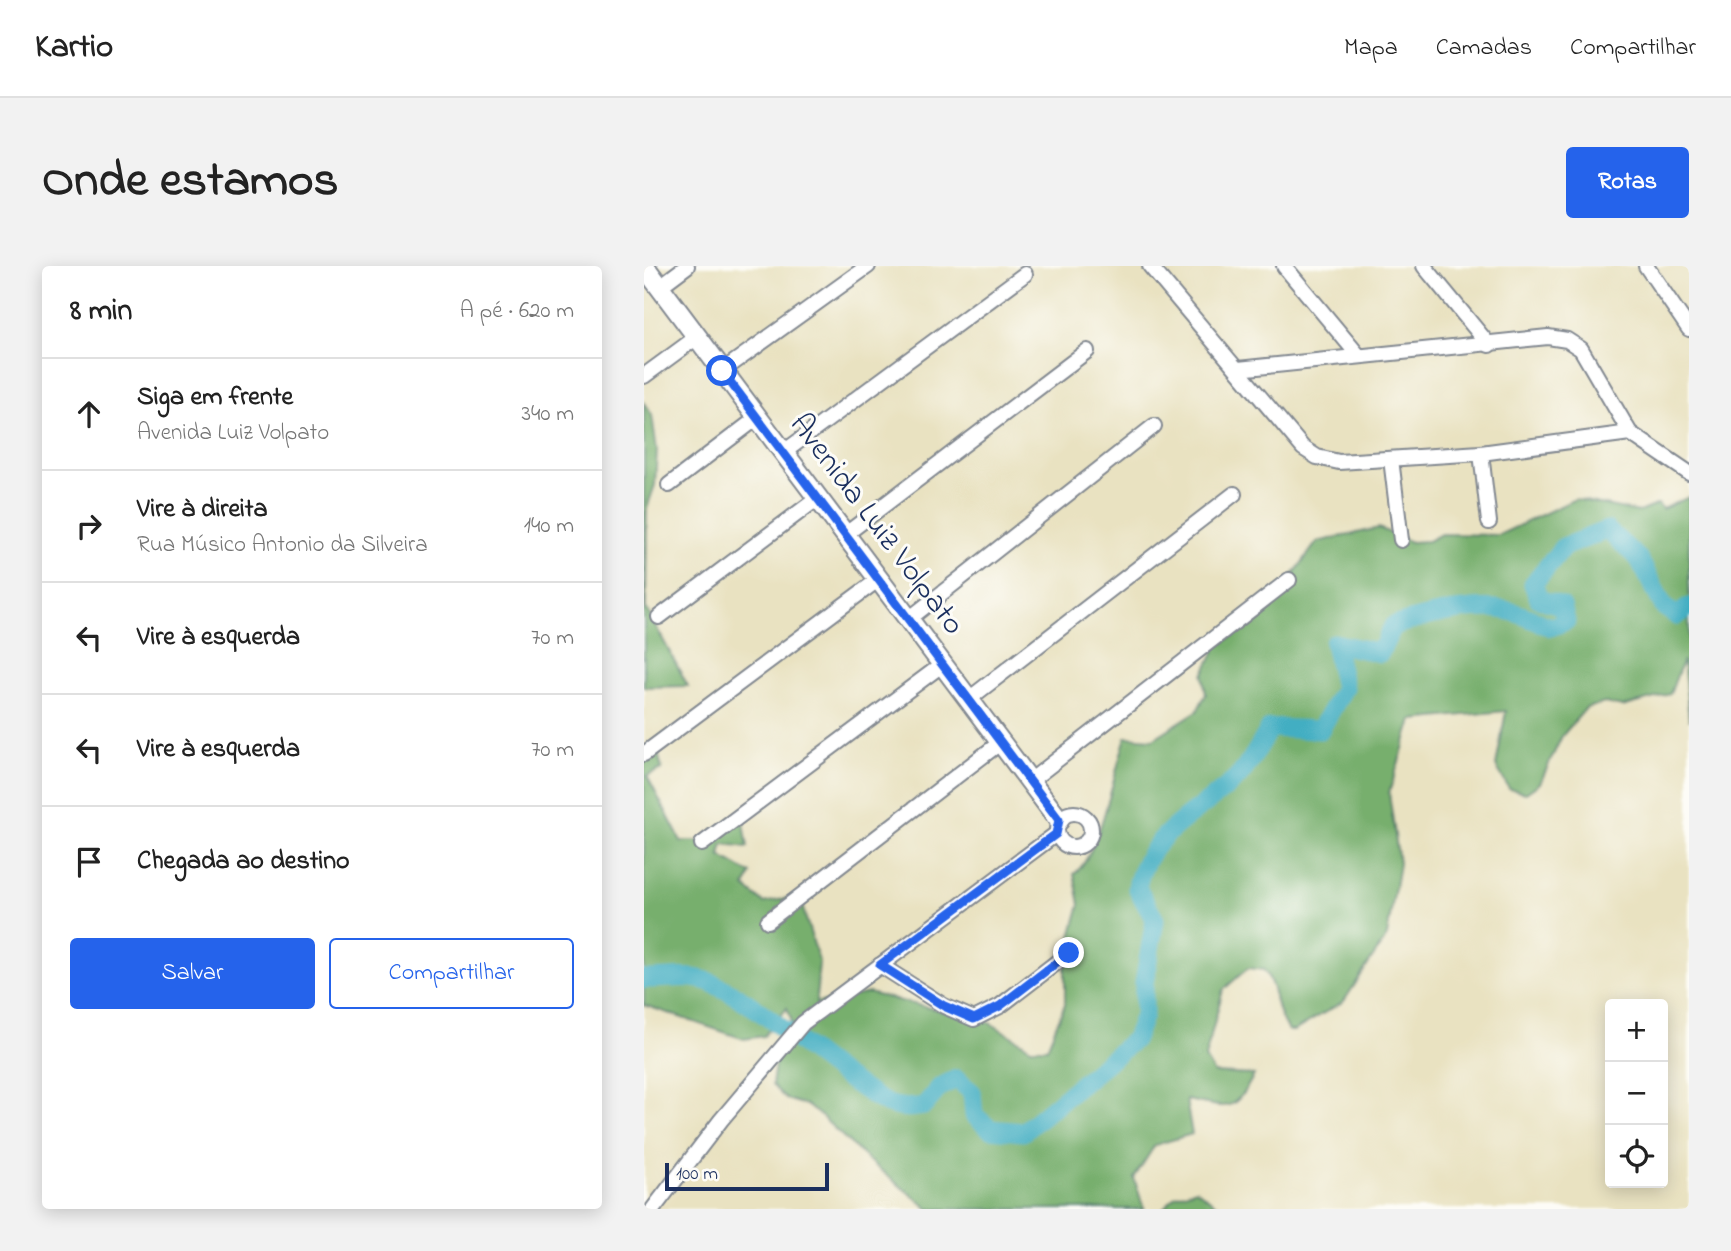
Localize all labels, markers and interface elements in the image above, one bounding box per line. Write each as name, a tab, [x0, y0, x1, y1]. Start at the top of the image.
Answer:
text: Kartio	[35, 24, 113, 72]
text: Mapa	[1344, 31, 1398, 66]
text: Camadas	[1436, 31, 1532, 66]
text: Compartilhar	[1570, 31, 1696, 66]
text: Onde estamos	[42, 146, 338, 218]
button: Rotas	[1566, 147, 1689, 218]
text: 8 min	[70, 290, 132, 334]
text: A pé · 620 m	[460, 295, 574, 328]
route start	[706, 355, 737, 386]
text: Siga em frente	[137, 379, 293, 417]
icon: ahead	[70, 395, 108, 433]
text: 340 m	[521, 398, 574, 431]
street label: Avenida Luiz Volpato	[777, 404, 975, 646]
text: Avenida Luiz Volpato	[137, 417, 329, 450]
text: Vire à direita	[137, 491, 268, 529]
icon: right	[70, 507, 108, 545]
text: 140 m	[524, 510, 574, 543]
text: Rua Músico Antonio da Silveira	[137, 529, 428, 562]
icon: left	[70, 619, 108, 657]
text: Vire à esquerda	[137, 619, 300, 657]
text: 70 m	[531, 622, 574, 655]
icon: left	[70, 731, 108, 769]
text: Vire à esquerda	[137, 731, 300, 769]
text: 70 m	[531, 734, 574, 767]
icon: arrive	[70, 843, 108, 881]
text: Chegada ao destino	[137, 843, 349, 881]
route end	[1053, 937, 1084, 968]
button: Salvar	[70, 938, 315, 1009]
button: Compartilhar	[329, 938, 574, 1009]
map controls	[1605, 999, 1668, 1188]
button: +	[1605, 999, 1668, 1062]
button: −	[1605, 1062, 1668, 1125]
button: locate	[1605, 1125, 1668, 1188]
scale bar	[665, 1160, 830, 1192]
text: 100 m	[676, 1161, 718, 1188]

